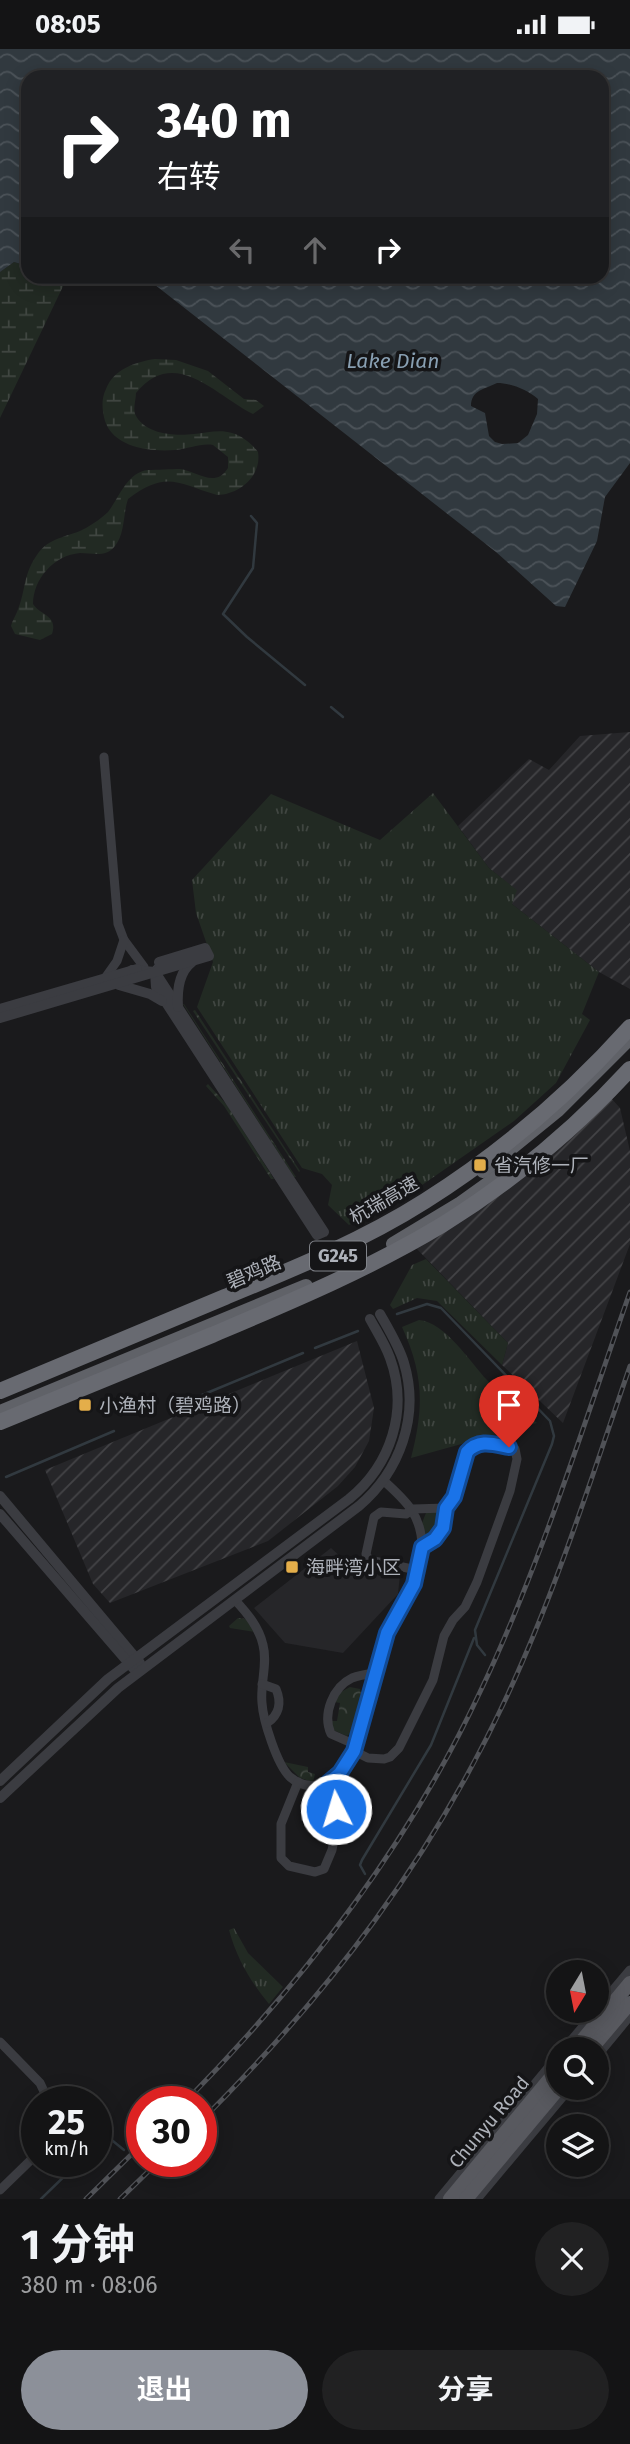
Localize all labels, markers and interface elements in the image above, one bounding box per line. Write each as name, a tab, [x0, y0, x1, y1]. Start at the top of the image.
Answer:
text: 08:05	[35, 9, 101, 40]
text: 340 m	[157, 91, 292, 150]
icon: right	[42, 98, 133, 189]
text: 右转	[157, 158, 221, 196]
icon: left	[223, 231, 261, 269]
icon: ahead	[296, 231, 334, 269]
icon: right	[369, 231, 407, 269]
water label: Lake Dian	[347, 348, 439, 374]
place label: 省汽修一厂	[494, 1154, 589, 1177]
marker: 省汽修一厂	[472, 1157, 488, 1173]
street label: 杭瑞高速	[345, 1171, 423, 1229]
road number: G245	[310, 1241, 366, 1271]
street label: 碧鸡路	[223, 1250, 285, 1294]
pin	[479, 1375, 539, 1447]
icon: arrive	[490, 1386, 528, 1424]
place label: 小渔村（碧鸡路）	[99, 1394, 251, 1417]
marker: 小渔村（碧鸡路）	[77, 1397, 93, 1413]
place label: 海畔湾小区	[306, 1556, 401, 1579]
marker: 海畔湾小区	[284, 1559, 300, 1575]
position arrow	[299, 1772, 373, 1846]
north arrow	[546, 1960, 609, 2023]
map controls	[546, 1960, 609, 2177]
button: search	[546, 2037, 609, 2100]
street label: Chunyu Road	[444, 2071, 534, 2173]
speed limit sign: 30	[126, 2086, 217, 2177]
text: 25	[48, 2101, 85, 2143]
button: layers	[546, 2114, 609, 2177]
text: km/h	[44, 2138, 89, 2160]
text: 1 分钟	[21, 2220, 134, 2270]
button: close	[535, 2222, 609, 2296]
text: 380 m · 08:06	[21, 2271, 158, 2299]
button: 退出	[21, 2350, 308, 2430]
button: 分享	[322, 2350, 609, 2430]

